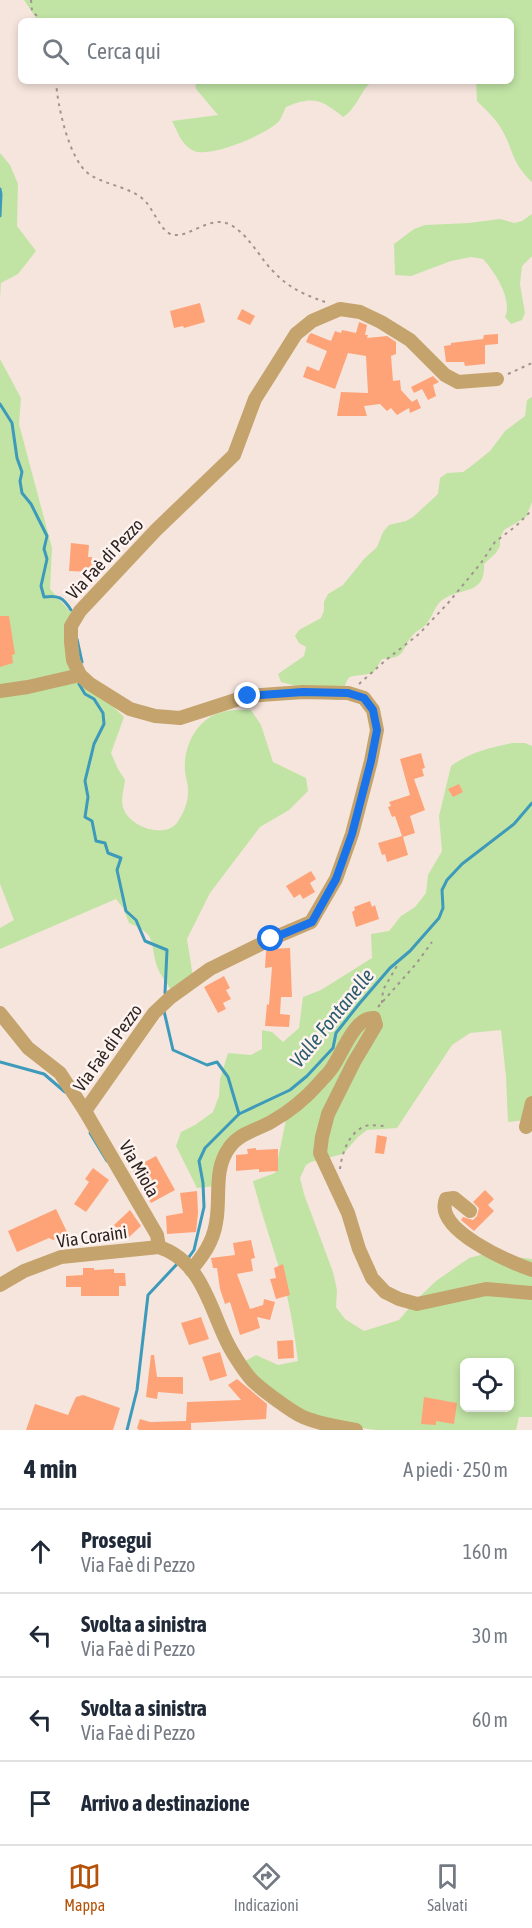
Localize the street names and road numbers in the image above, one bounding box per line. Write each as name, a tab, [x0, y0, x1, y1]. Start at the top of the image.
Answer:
street label: Via Faè di Pezzo	[62, 514, 147, 603]
street label: Via Faè di Pezzo	[69, 1000, 146, 1095]
street label: Via Miola	[115, 1137, 164, 1201]
street label: Via Coraini	[55, 1221, 128, 1252]

